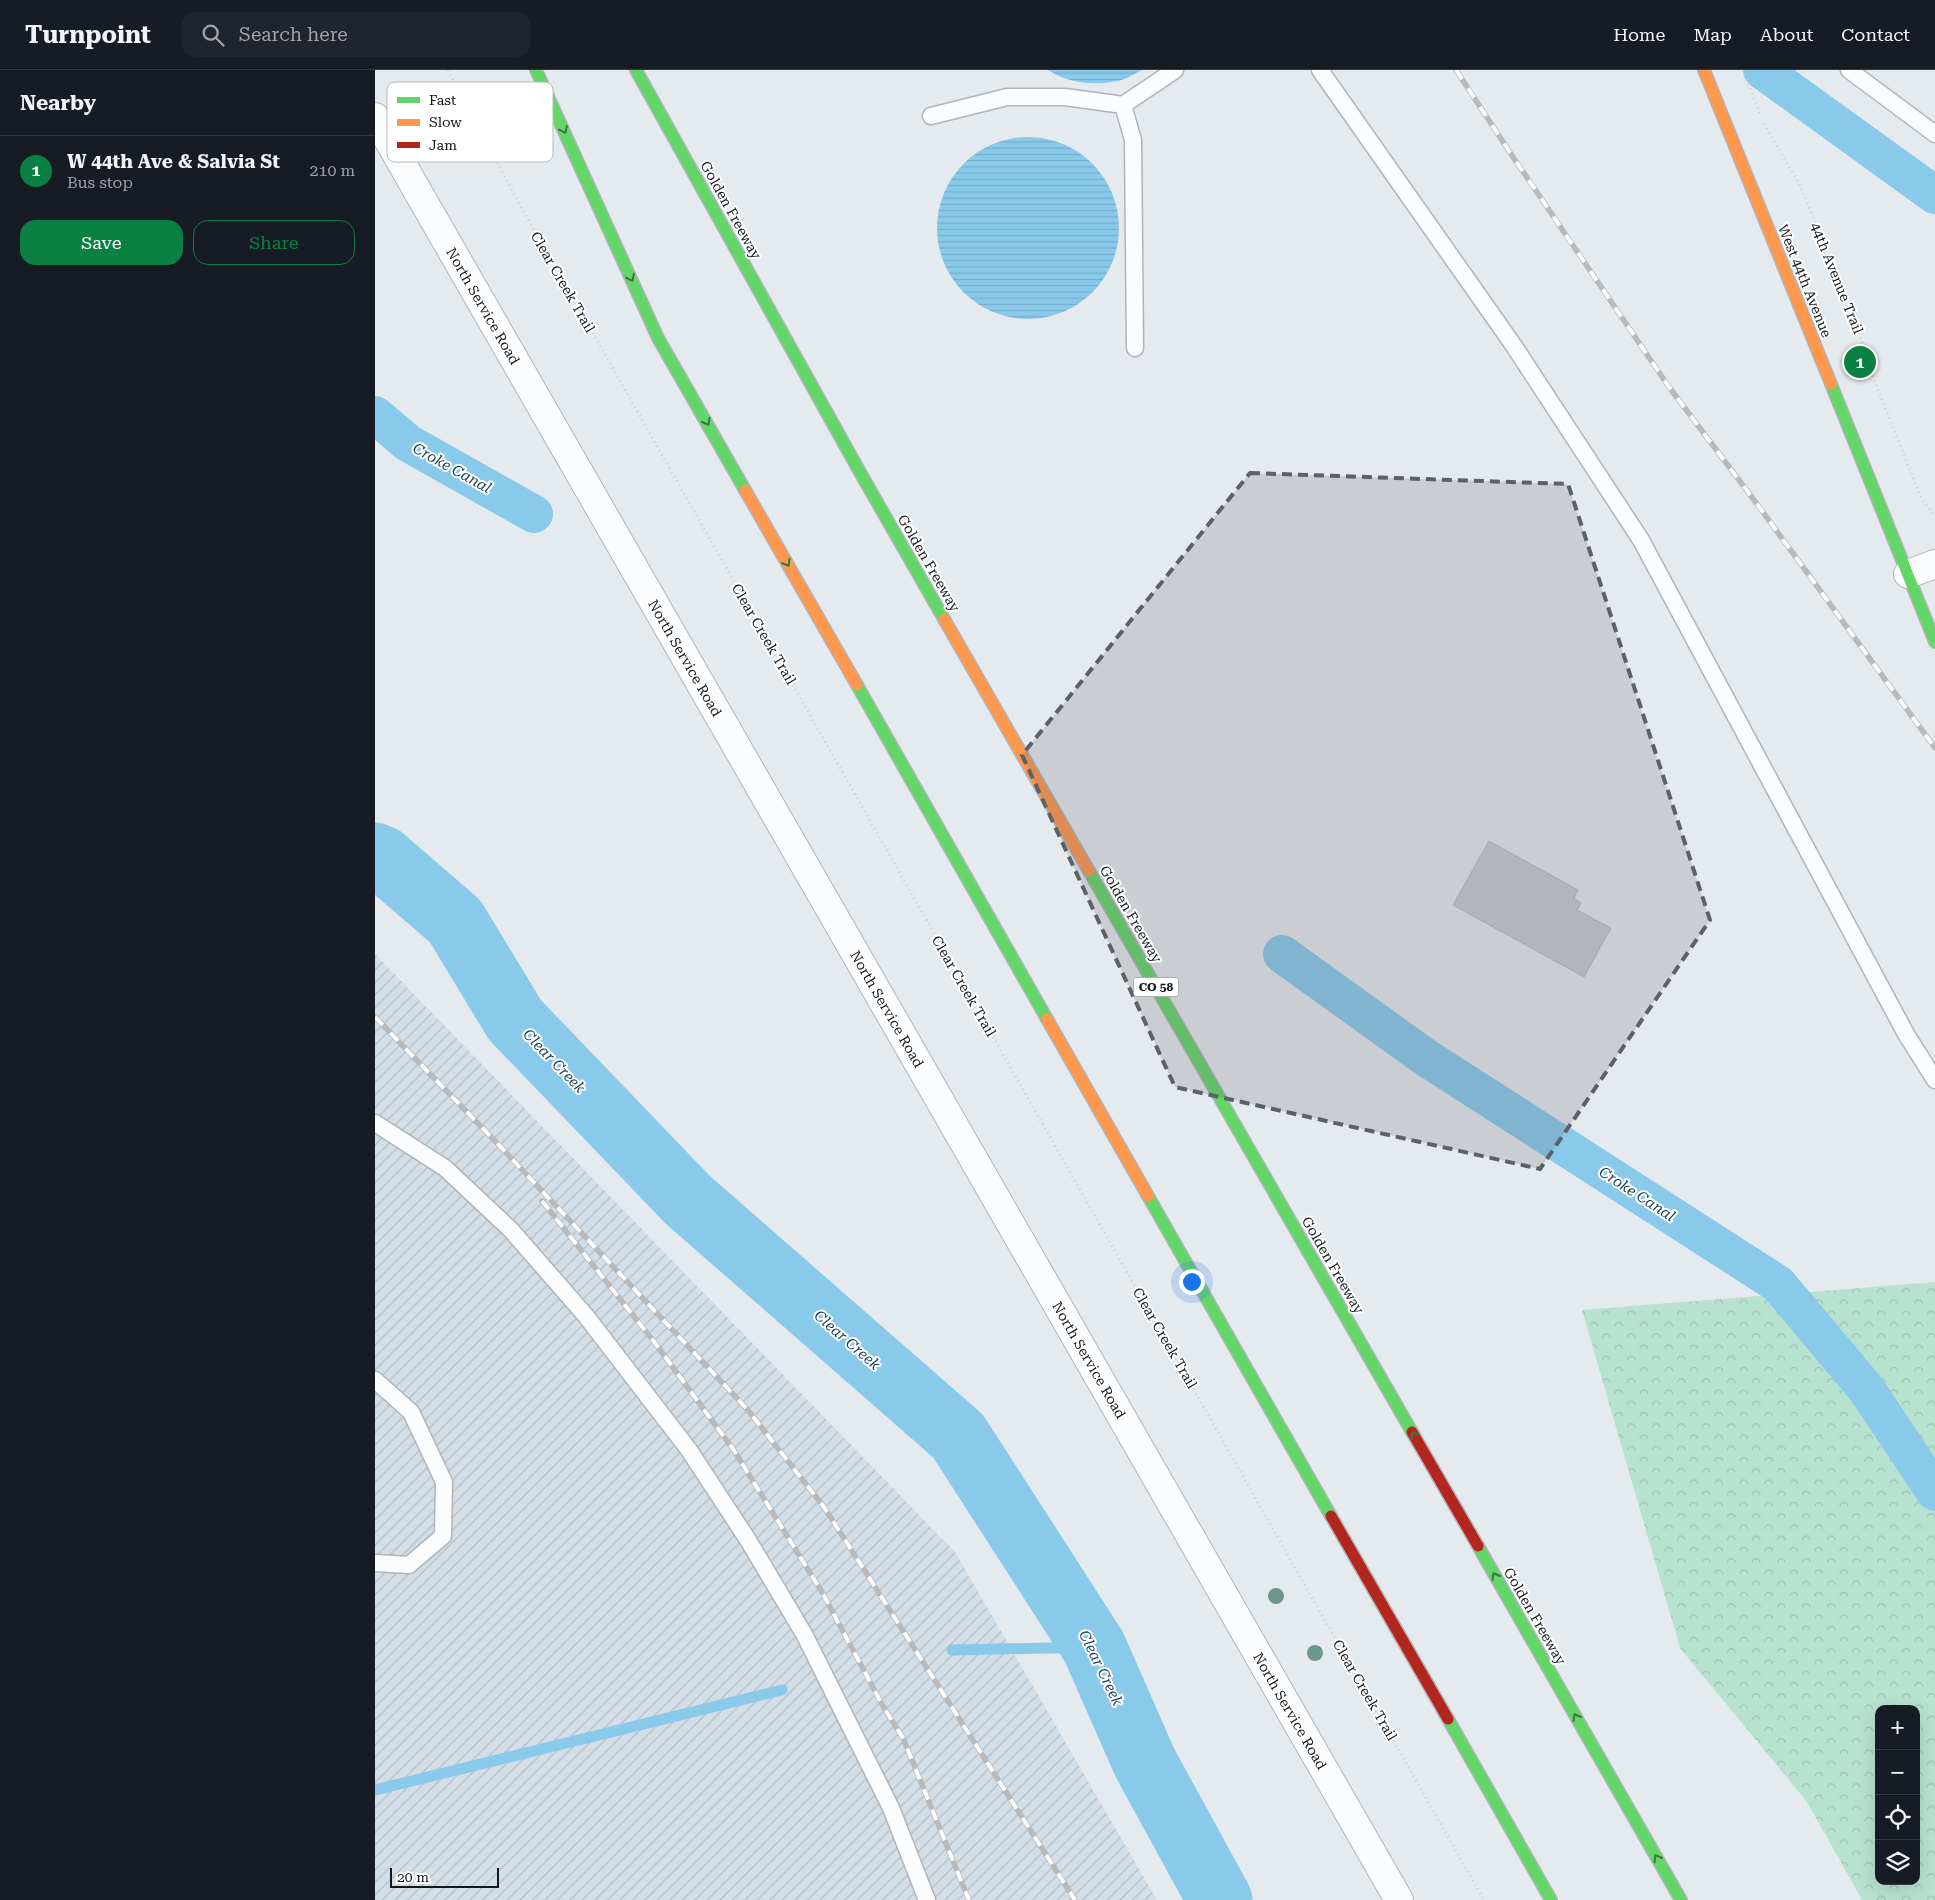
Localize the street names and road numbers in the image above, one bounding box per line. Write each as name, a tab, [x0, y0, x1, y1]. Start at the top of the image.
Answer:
street label: Golden Freeway	[697, 158, 765, 262]
street label: 44th Avenue Trail	[1807, 220, 1867, 337]
street label: West 44th Avenue	[1775, 222, 1835, 340]
street label: Clear Creek Trail	[528, 229, 599, 336]
street label: North Service Road	[443, 245, 523, 367]
street label: Golden Freeway	[895, 512, 964, 615]
street label: Clear Creek Trail	[729, 581, 800, 688]
street label: North Service Road	[645, 597, 725, 719]
street label: Golden Freeway	[1097, 863, 1166, 966]
street label: Clear Creek Trail	[929, 933, 1000, 1040]
street label: North Service Road	[847, 948, 927, 1070]
road number: CO 58	[1133, 978, 1179, 996]
street label: Golden Freeway	[1299, 1214, 1368, 1317]
street label: Clear Creek Trail	[1130, 1285, 1201, 1392]
street label: North Service Road	[1049, 1299, 1129, 1421]
street label: Golden Freeway	[1501, 1565, 1570, 1668]
street label: Clear Creek Trail	[1330, 1637, 1401, 1744]
street label: North Service Road	[1250, 1650, 1330, 1772]

